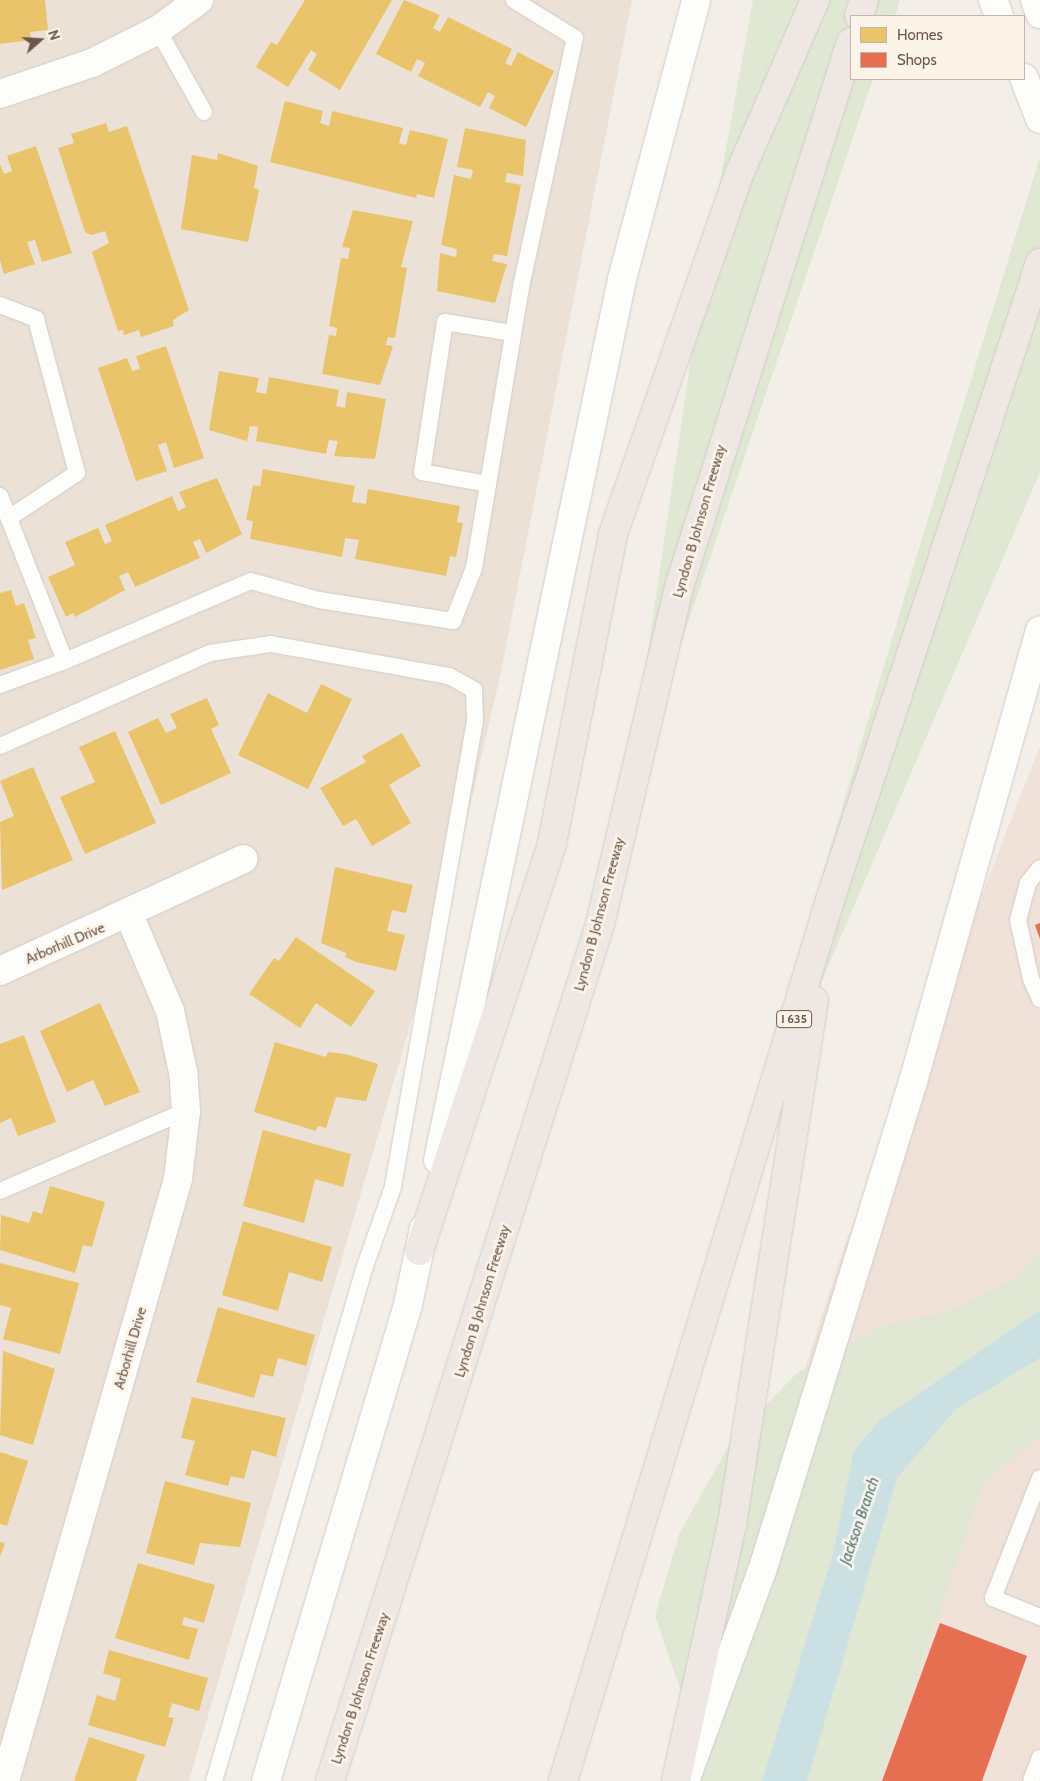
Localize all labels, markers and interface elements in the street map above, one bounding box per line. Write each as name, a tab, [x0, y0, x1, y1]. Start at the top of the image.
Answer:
north arrow	[15, 15, 65, 65]
legend	[850, 15, 1025, 80]
text: Homes	[897, 26, 943, 44]
text: N	[44, 28, 64, 43]
text: Shops	[897, 51, 937, 69]
street label: Lyndon B Johnson Freeway	[669, 442, 729, 600]
street label: Lyndon B Johnson Freeway	[570, 835, 628, 993]
street label: Arborhill Drive	[23, 919, 107, 967]
road number: I 635	[775, 1010, 813, 1028]
street label: Lyndon B Johnson Freeway	[451, 1223, 513, 1379]
street label: Arborhill Drive	[110, 1305, 150, 1391]
water label: Jackson Branch	[837, 1475, 883, 1567]
street label: Lyndon B Johnson Freeway	[327, 1610, 393, 1766]

